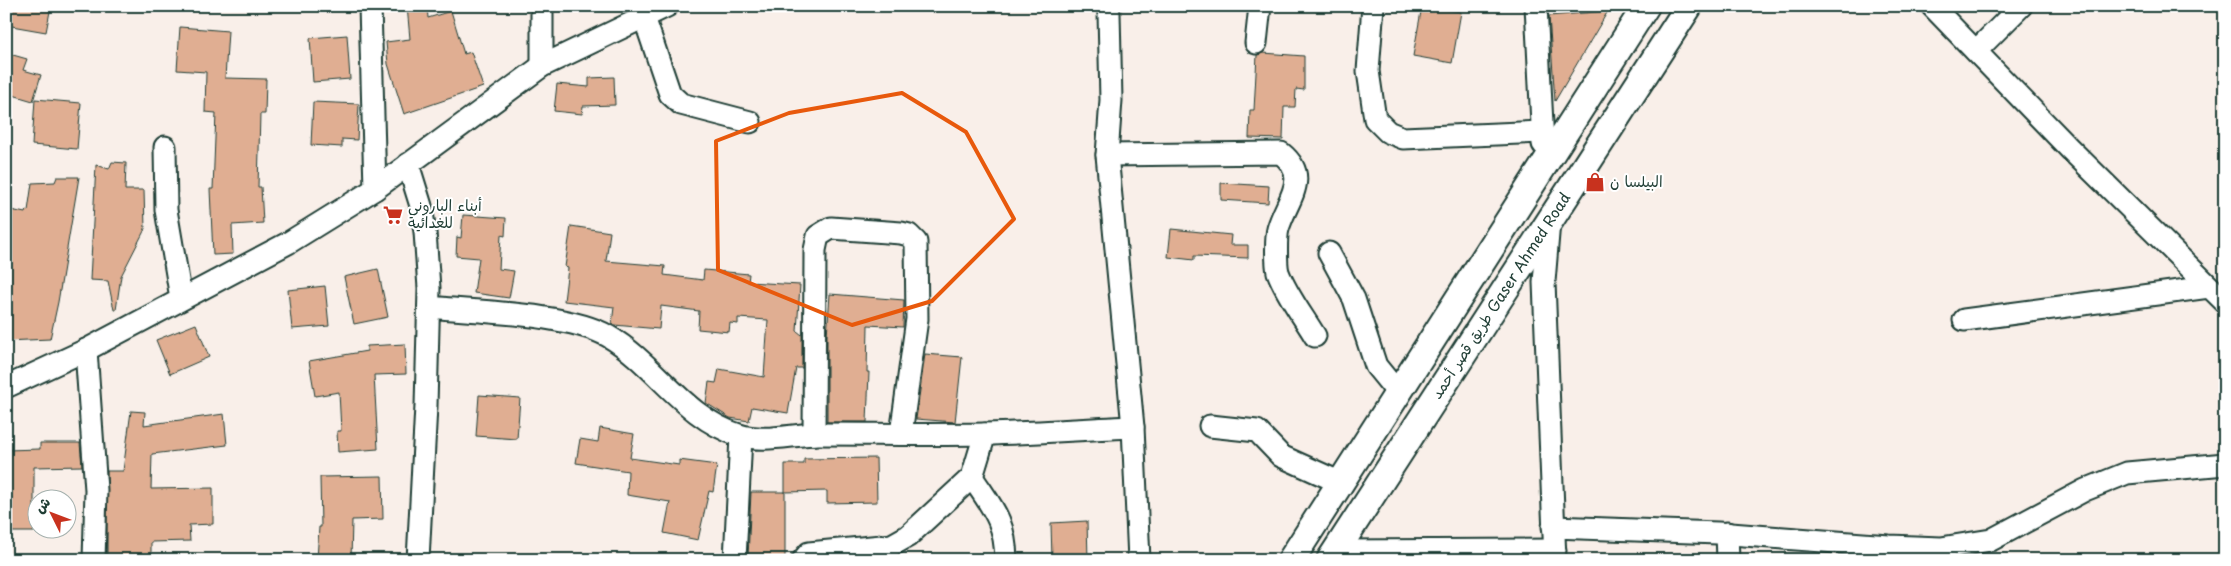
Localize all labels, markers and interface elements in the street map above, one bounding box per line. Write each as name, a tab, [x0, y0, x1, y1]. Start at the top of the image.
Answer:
place label: البيلسا ن	[1610, 169, 1663, 192]
shop icon: البيلسا ن	[1584, 171, 1606, 193]
street label: طريق قصر أحمد Gaser Ahmed Road	[1424, 187, 1575, 403]
place label: أبناء البارونى للغدائية	[408, 193, 482, 233]
supermarket icon: أبناء البارونى للغدائية	[382, 204, 404, 226]
north arrow	[28, 488, 78, 538]
text: ش	[29, 492, 55, 518]

